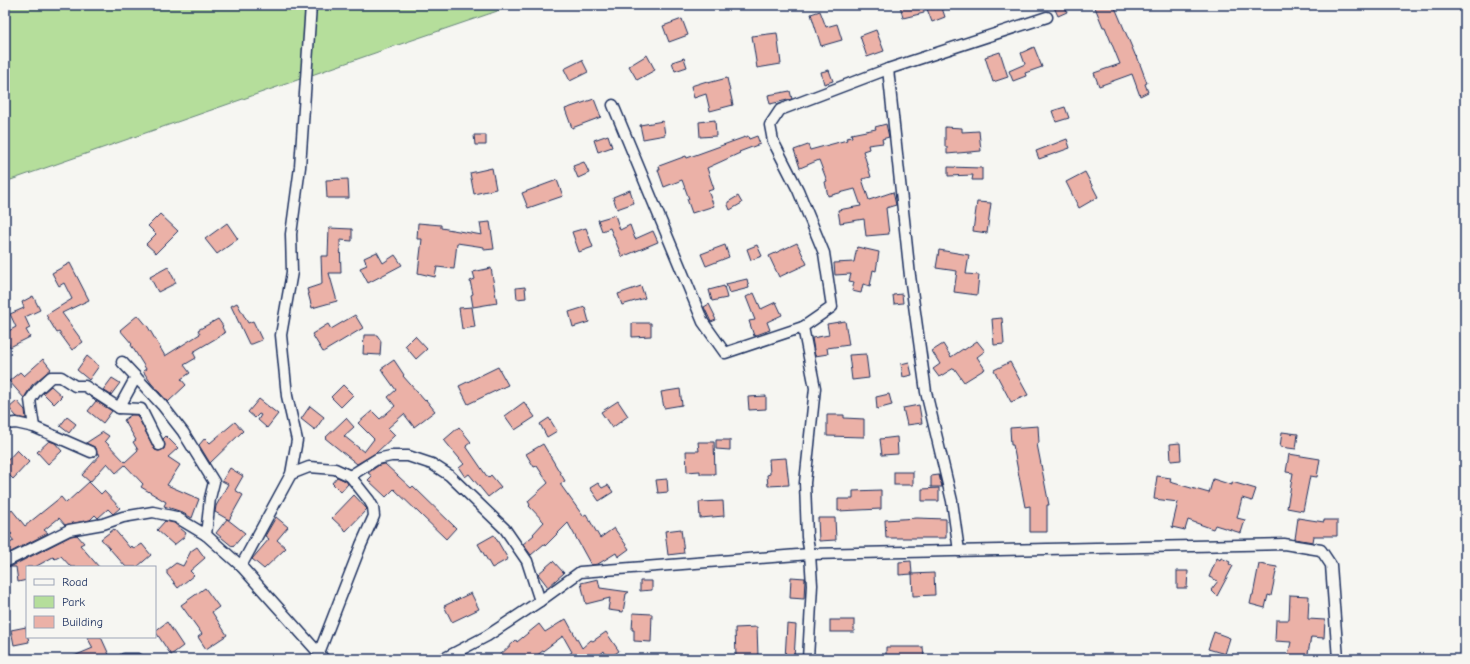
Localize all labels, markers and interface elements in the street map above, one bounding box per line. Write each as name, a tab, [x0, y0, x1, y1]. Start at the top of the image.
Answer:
legend	[26, 566, 156, 638]
text: Road	[62, 575, 88, 589]
text: Park	[62, 595, 85, 609]
text: Building	[62, 615, 103, 629]

